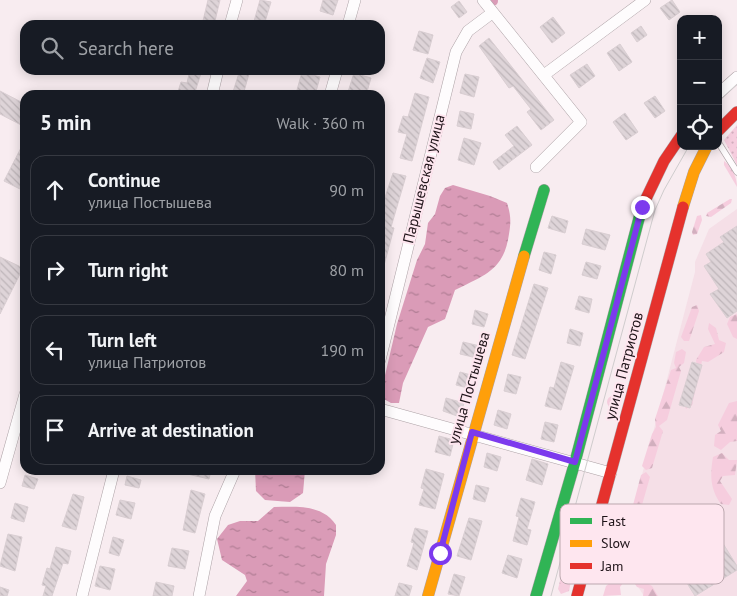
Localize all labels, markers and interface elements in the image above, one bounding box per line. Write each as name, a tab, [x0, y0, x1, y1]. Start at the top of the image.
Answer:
map controls	[677, 15, 722, 150]
button: +	[677, 15, 722, 60]
search box	[20, 20, 385, 75]
icon: search	[38, 34, 66, 62]
text: Search here	[78, 36, 174, 60]
button: −	[677, 60, 722, 105]
button: locate	[677, 105, 722, 150]
text: 5 min	[40, 109, 91, 136]
street label: Парышевская улица	[398, 112, 449, 245]
text: Walk · 360 m	[276, 113, 365, 133]
text: Continue	[88, 168, 160, 192]
icon: ahead	[41, 176, 69, 204]
text: 90 m	[329, 180, 364, 200]
text: улица Постышева	[88, 192, 212, 212]
route end	[631, 196, 654, 219]
icon: right	[41, 256, 69, 284]
text: Turn right	[88, 258, 168, 282]
text: 80 m	[329, 260, 364, 280]
street label: улица Патриотов	[600, 310, 647, 422]
text: Turn left	[88, 328, 157, 352]
street label: улица Постышева	[443, 329, 494, 446]
icon: left	[41, 336, 69, 364]
text: 190 m	[321, 340, 364, 360]
text: улица Патриотов	[88, 352, 206, 372]
icon: arrive	[41, 416, 69, 444]
text: Arrive at destination	[88, 418, 254, 442]
legend	[560, 504, 724, 584]
text: Fast	[601, 512, 626, 530]
text: Slow	[601, 534, 631, 552]
route start	[429, 542, 452, 565]
text: Jam	[600, 557, 623, 575]

